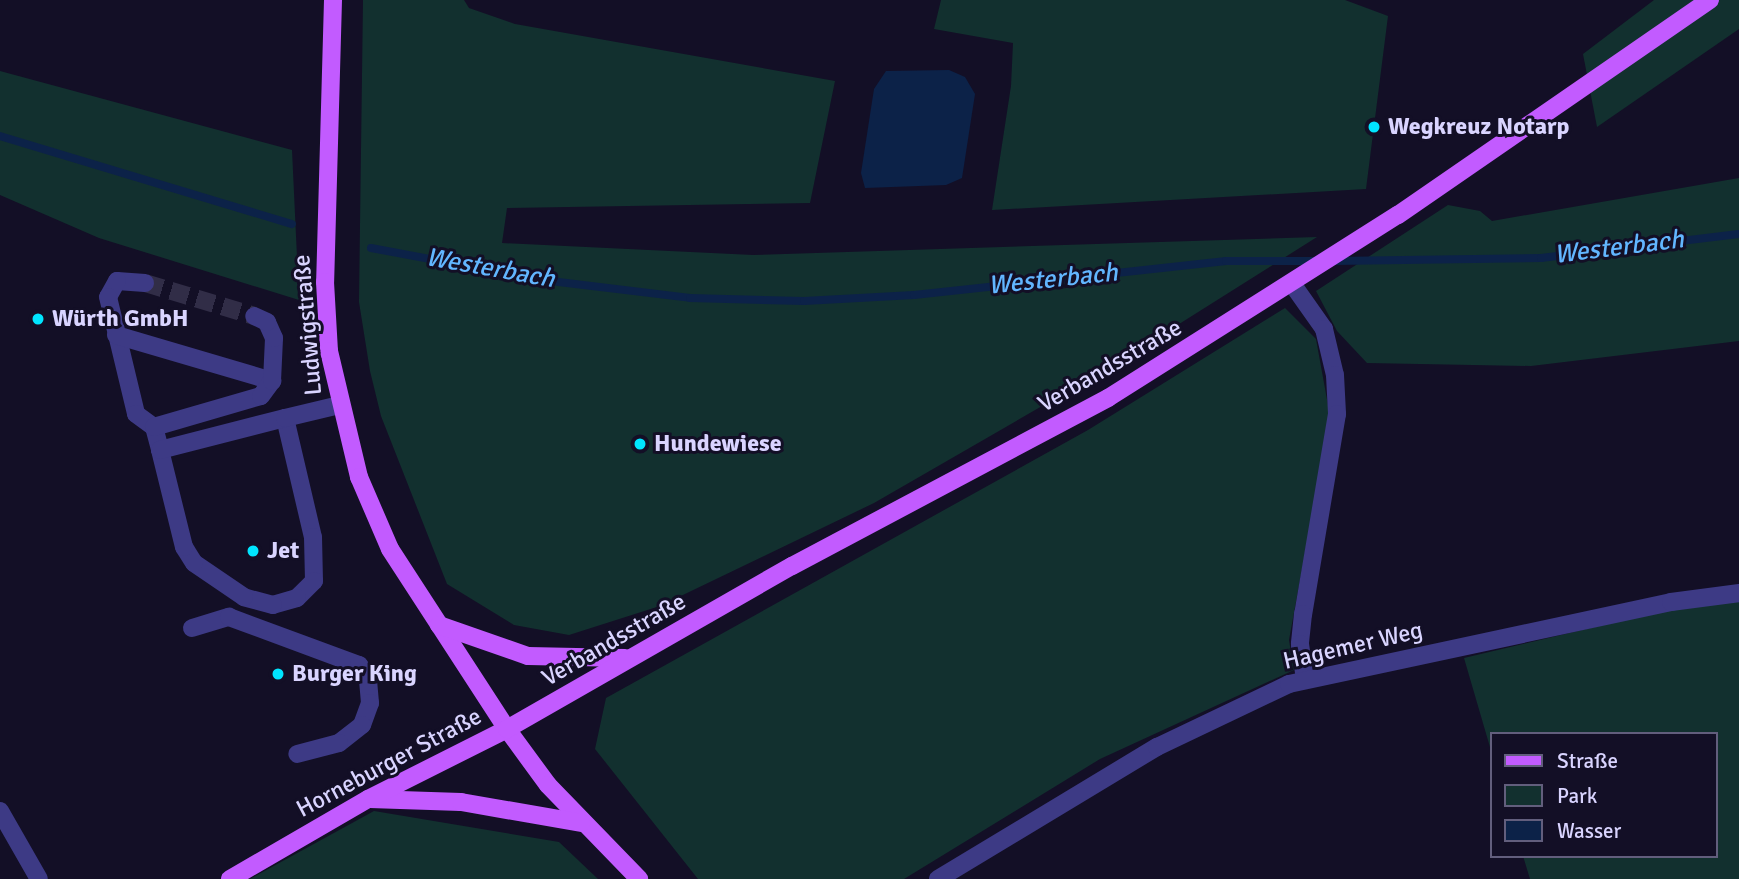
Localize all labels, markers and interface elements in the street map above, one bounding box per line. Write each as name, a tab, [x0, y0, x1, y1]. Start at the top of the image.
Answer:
place label: Wegkreuz Notarp	[1388, 113, 1569, 141]
marker: Wegkreuz Notarp	[1366, 119, 1382, 135]
water label: Westerbach	[1553, 225, 1685, 271]
water label: Westerbach	[423, 242, 557, 296]
street label: Ludwigstraße	[287, 253, 329, 397]
water label: Westerbach	[987, 258, 1119, 302]
place label: Würth GmbH	[52, 305, 188, 333]
marker: Würth GmbH	[30, 311, 46, 327]
street label: Verbandsstraße	[1033, 313, 1187, 419]
place label: Hundewiese	[654, 430, 782, 458]
marker: Hundewiese	[632, 436, 648, 452]
place label: Jet	[267, 537, 299, 565]
marker: Jet	[245, 543, 261, 559]
street label: Verbandsstraße	[537, 587, 691, 693]
street label: Hagemer Weg	[1280, 616, 1426, 676]
place label: Burger King	[292, 660, 417, 688]
marker: Burger King	[270, 666, 286, 682]
street label: Horneburger Straße	[292, 702, 486, 824]
legend	[1490, 732, 1718, 858]
text: Straße	[1557, 748, 1618, 774]
text: Park	[1557, 783, 1597, 809]
text: Wasser	[1557, 818, 1621, 844]

